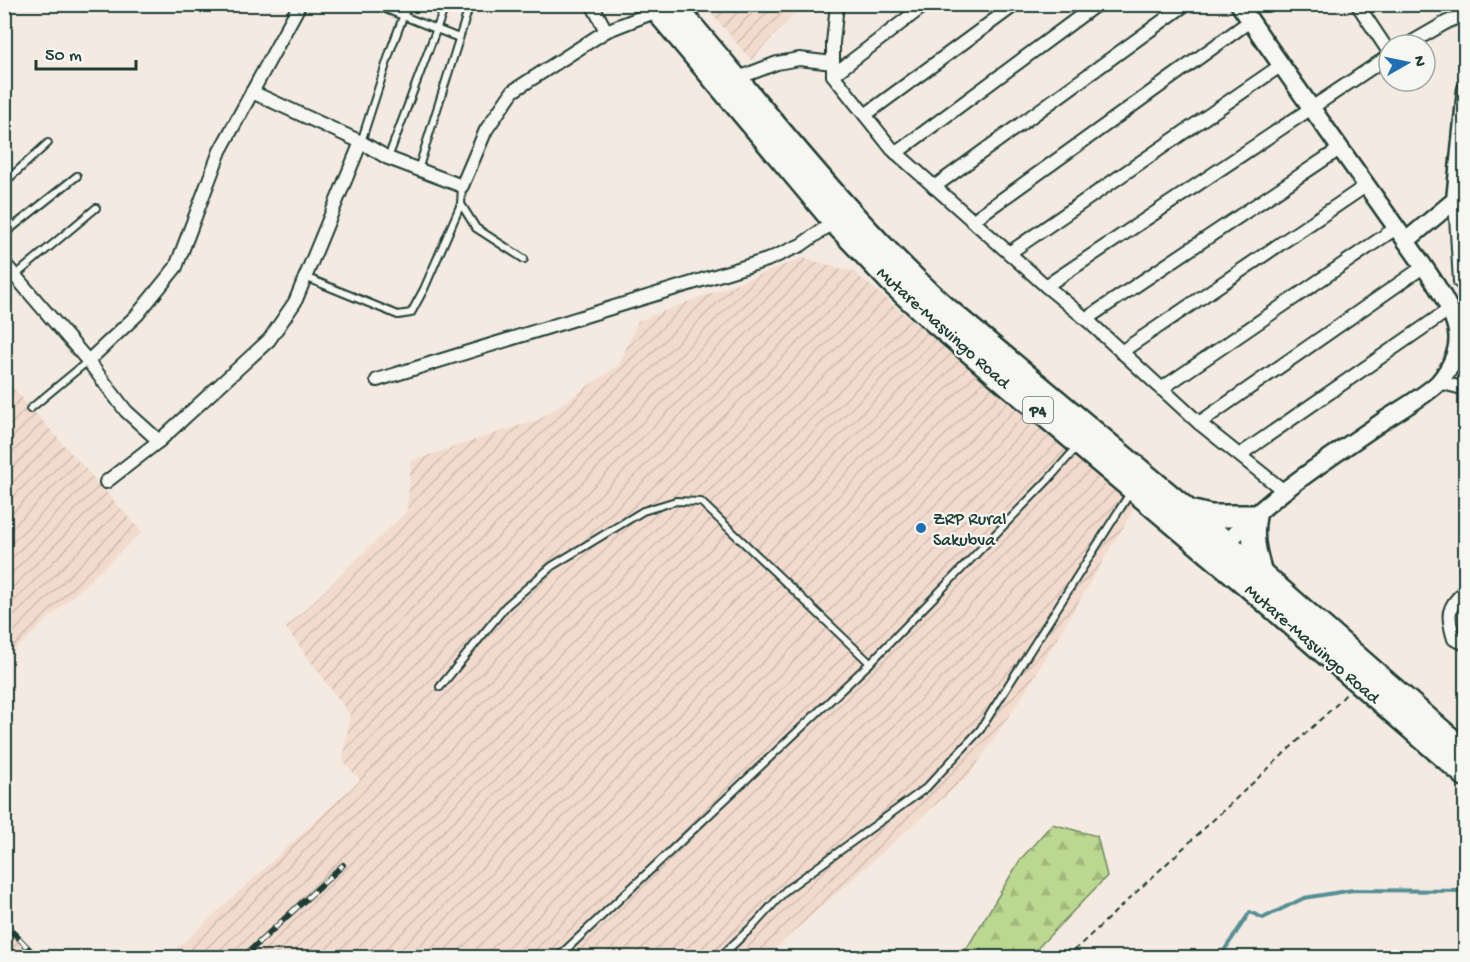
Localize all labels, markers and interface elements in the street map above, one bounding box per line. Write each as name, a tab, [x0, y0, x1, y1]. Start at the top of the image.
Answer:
scale bar	[36, 33, 136, 71]
north arrow	[1377, 33, 1437, 93]
text: 50 m	[45, 46, 82, 67]
text: N	[1408, 55, 1429, 68]
street label: Mutare-Masvingo Road	[871, 263, 1014, 395]
road number: P4	[1023, 397, 1053, 423]
place label: ZRP Rural Sakubva	[933, 510, 1007, 552]
marker: ZRP Rural Sakubva	[914, 521, 928, 535]
street label: Mutare-Masvingo Road	[1239, 580, 1384, 710]

